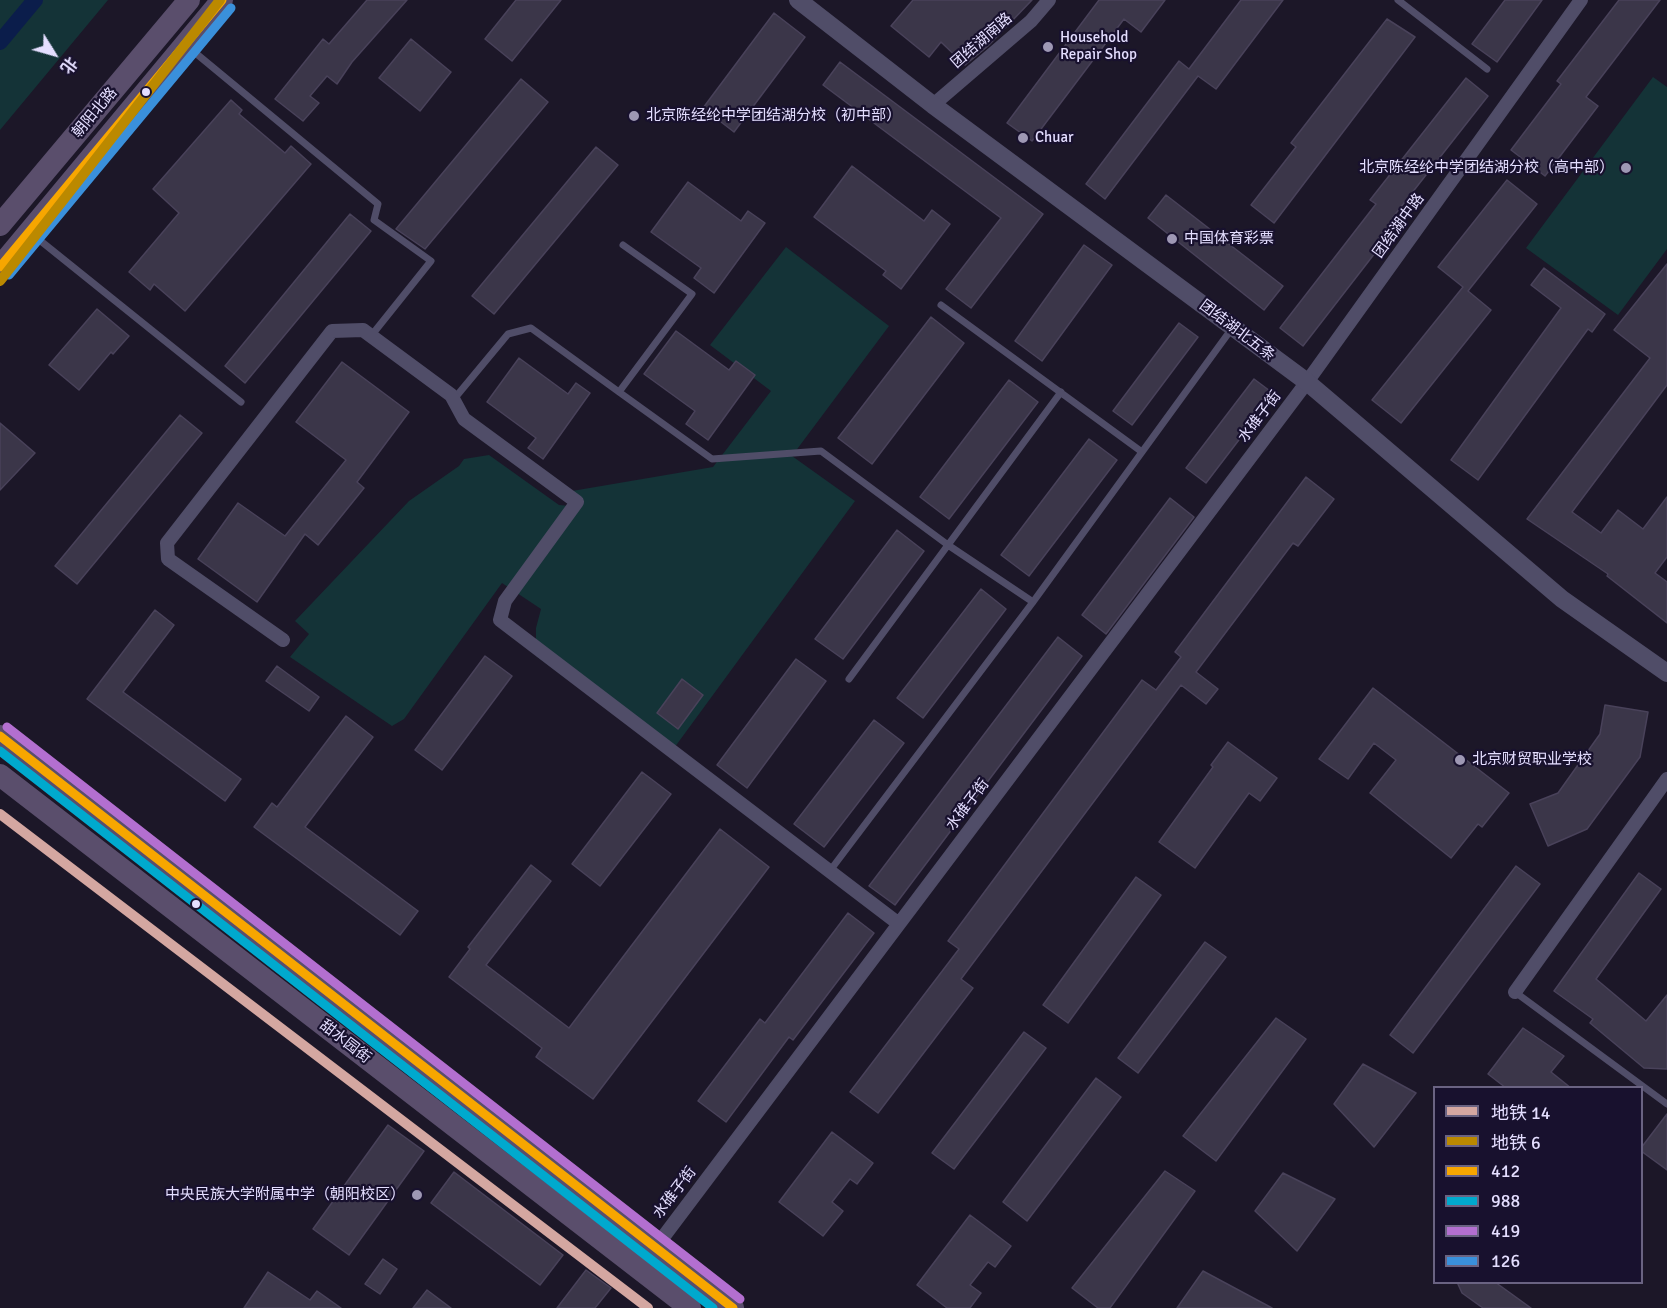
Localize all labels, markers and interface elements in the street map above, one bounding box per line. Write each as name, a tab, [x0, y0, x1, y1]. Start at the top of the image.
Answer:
street label: 团结湖南路	[948, 10, 1016, 72]
north arrow	[24, 24, 84, 84]
place label: Household Repair Shop	[1060, 29, 1137, 64]
marker: Household Repair Shop	[1041, 40, 1055, 54]
text: 北	[56, 52, 81, 77]
street label: 朝阳北路	[69, 84, 121, 142]
unlabelled marker	[140, 86, 152, 98]
place label: 北京陈经纶中学团结湖分校（初中部）	[646, 107, 901, 125]
marker: 北京陈经纶中学团结湖分校（初中部）	[627, 109, 641, 123]
place label: Chuar	[1035, 129, 1074, 147]
marker: Chuar	[1016, 131, 1030, 145]
place label: 北京陈经纶中学团结湖分校（高中部）	[1359, 159, 1614, 177]
marker: 北京陈经纶中学团结湖分校（高中部）	[1619, 161, 1633, 175]
street label: 团结湖中路	[1370, 190, 1428, 262]
place label: 中国体育彩票	[1184, 230, 1274, 248]
marker: 中国体育彩票	[1165, 232, 1179, 246]
street label: 团结湖北五条	[1196, 297, 1278, 365]
street label: 水碓子街	[1235, 388, 1285, 446]
place label: 北京财贸职业学校	[1472, 751, 1592, 769]
marker: 北京财贸职业学校	[1453, 753, 1467, 767]
street label: 水碓子街	[943, 776, 993, 834]
unlabelled marker	[190, 898, 202, 910]
street label: 甜水园街	[316, 1016, 374, 1068]
legend	[1433, 1086, 1643, 1284]
text: 地铁 14	[1491, 1102, 1550, 1124]
text: 地铁 6	[1491, 1132, 1541, 1154]
text: 412	[1491, 1160, 1520, 1182]
street label: 水碓子街	[650, 1164, 700, 1222]
place label: 中央民族大学附属中学（朝阳校区）	[165, 1186, 405, 1204]
marker: 中央民族大学附属中学（朝阳校区）	[410, 1188, 424, 1202]
text: 988	[1491, 1190, 1520, 1212]
text: 419	[1491, 1220, 1520, 1242]
text: 126	[1491, 1250, 1520, 1272]

